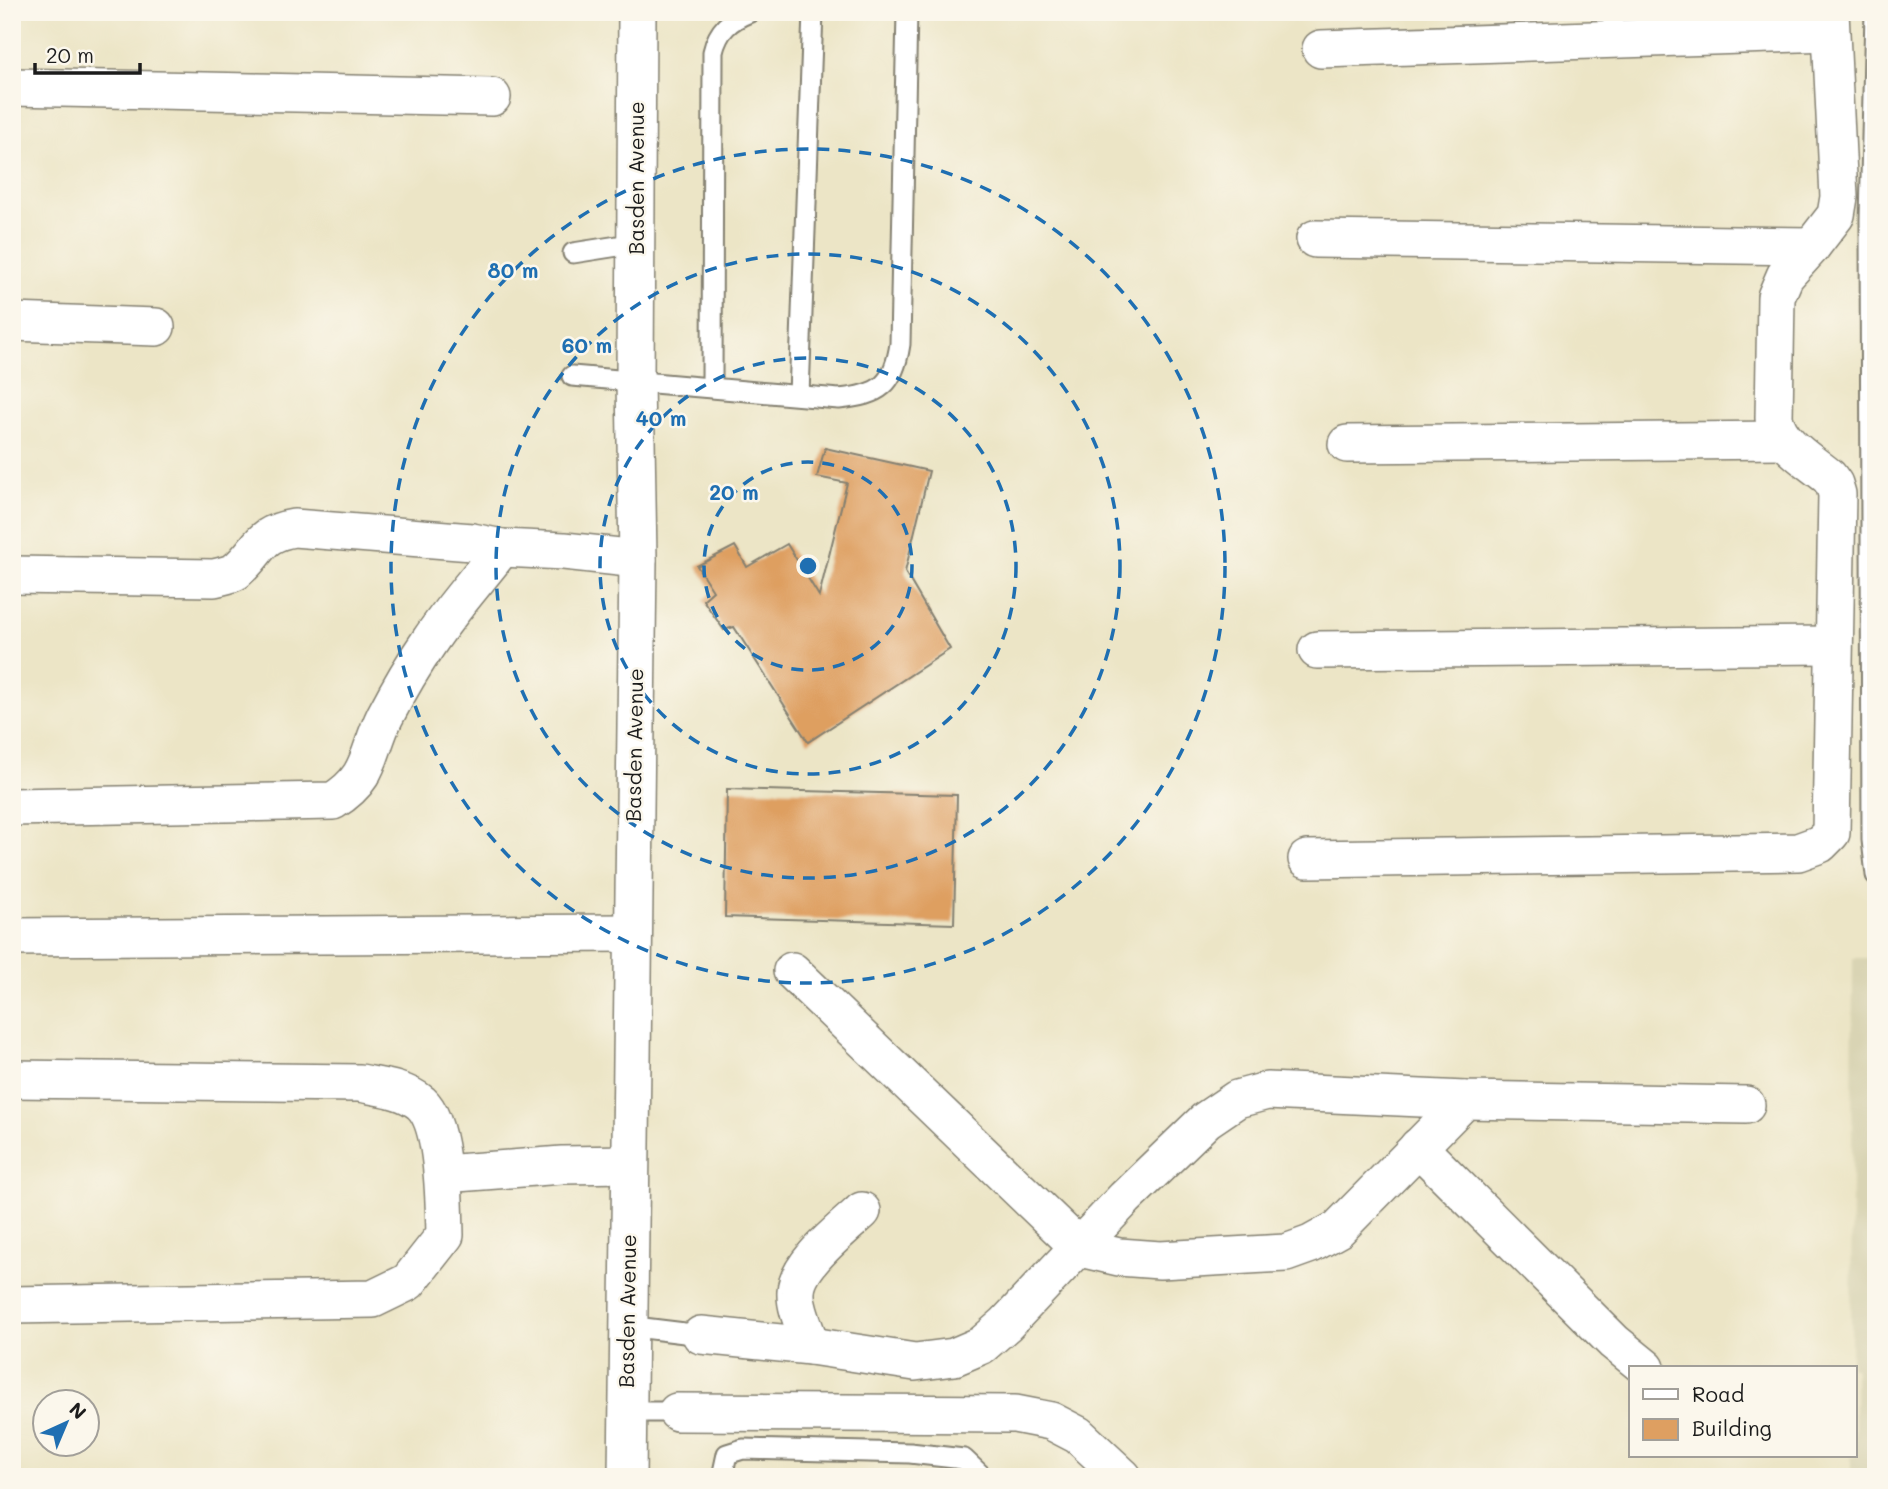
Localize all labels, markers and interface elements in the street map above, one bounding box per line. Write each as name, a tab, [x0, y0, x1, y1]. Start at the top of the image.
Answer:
scale bar	[35, 32, 140, 76]
text: 20 m	[46, 41, 94, 68]
street label: Basden Avenue	[622, 101, 649, 255]
text: 80 m	[488, 256, 538, 283]
text: 60 m	[562, 331, 612, 358]
text: 40 m	[635, 404, 687, 431]
text: 20 m	[709, 478, 759, 505]
centre of rings	[796, 554, 820, 578]
street label: Basden Avenue	[619, 668, 648, 822]
street label: Basden Avenue	[612, 1234, 641, 1388]
legend	[1629, 1366, 1856, 1458]
text: Road	[1692, 1380, 1744, 1407]
north arrow	[32, 1388, 102, 1458]
text: N	[64, 1396, 92, 1424]
text: Building	[1692, 1414, 1772, 1441]

